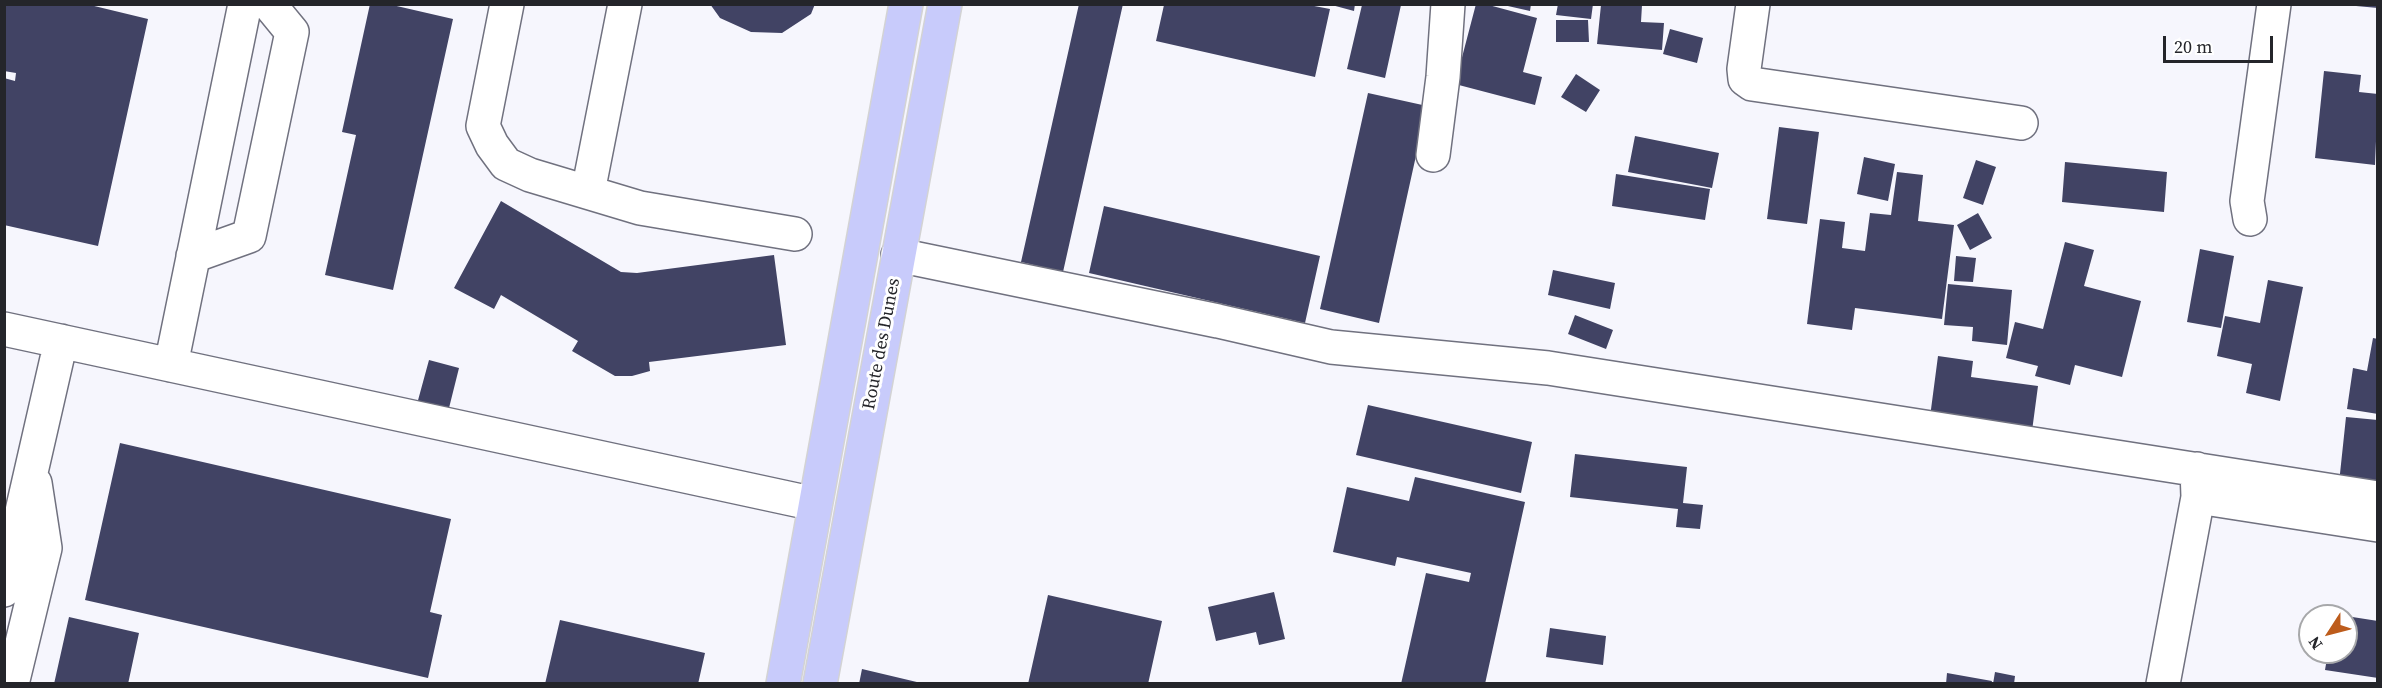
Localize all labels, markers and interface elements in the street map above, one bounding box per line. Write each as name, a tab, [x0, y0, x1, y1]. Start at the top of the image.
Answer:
scale bar	[2166, 24, 2276, 62]
text: 20 m	[2174, 34, 2212, 59]
street label: Route des Dunes	[859, 276, 905, 412]
north arrow	[2298, 604, 2358, 664]
text: N	[2303, 632, 2327, 655]

